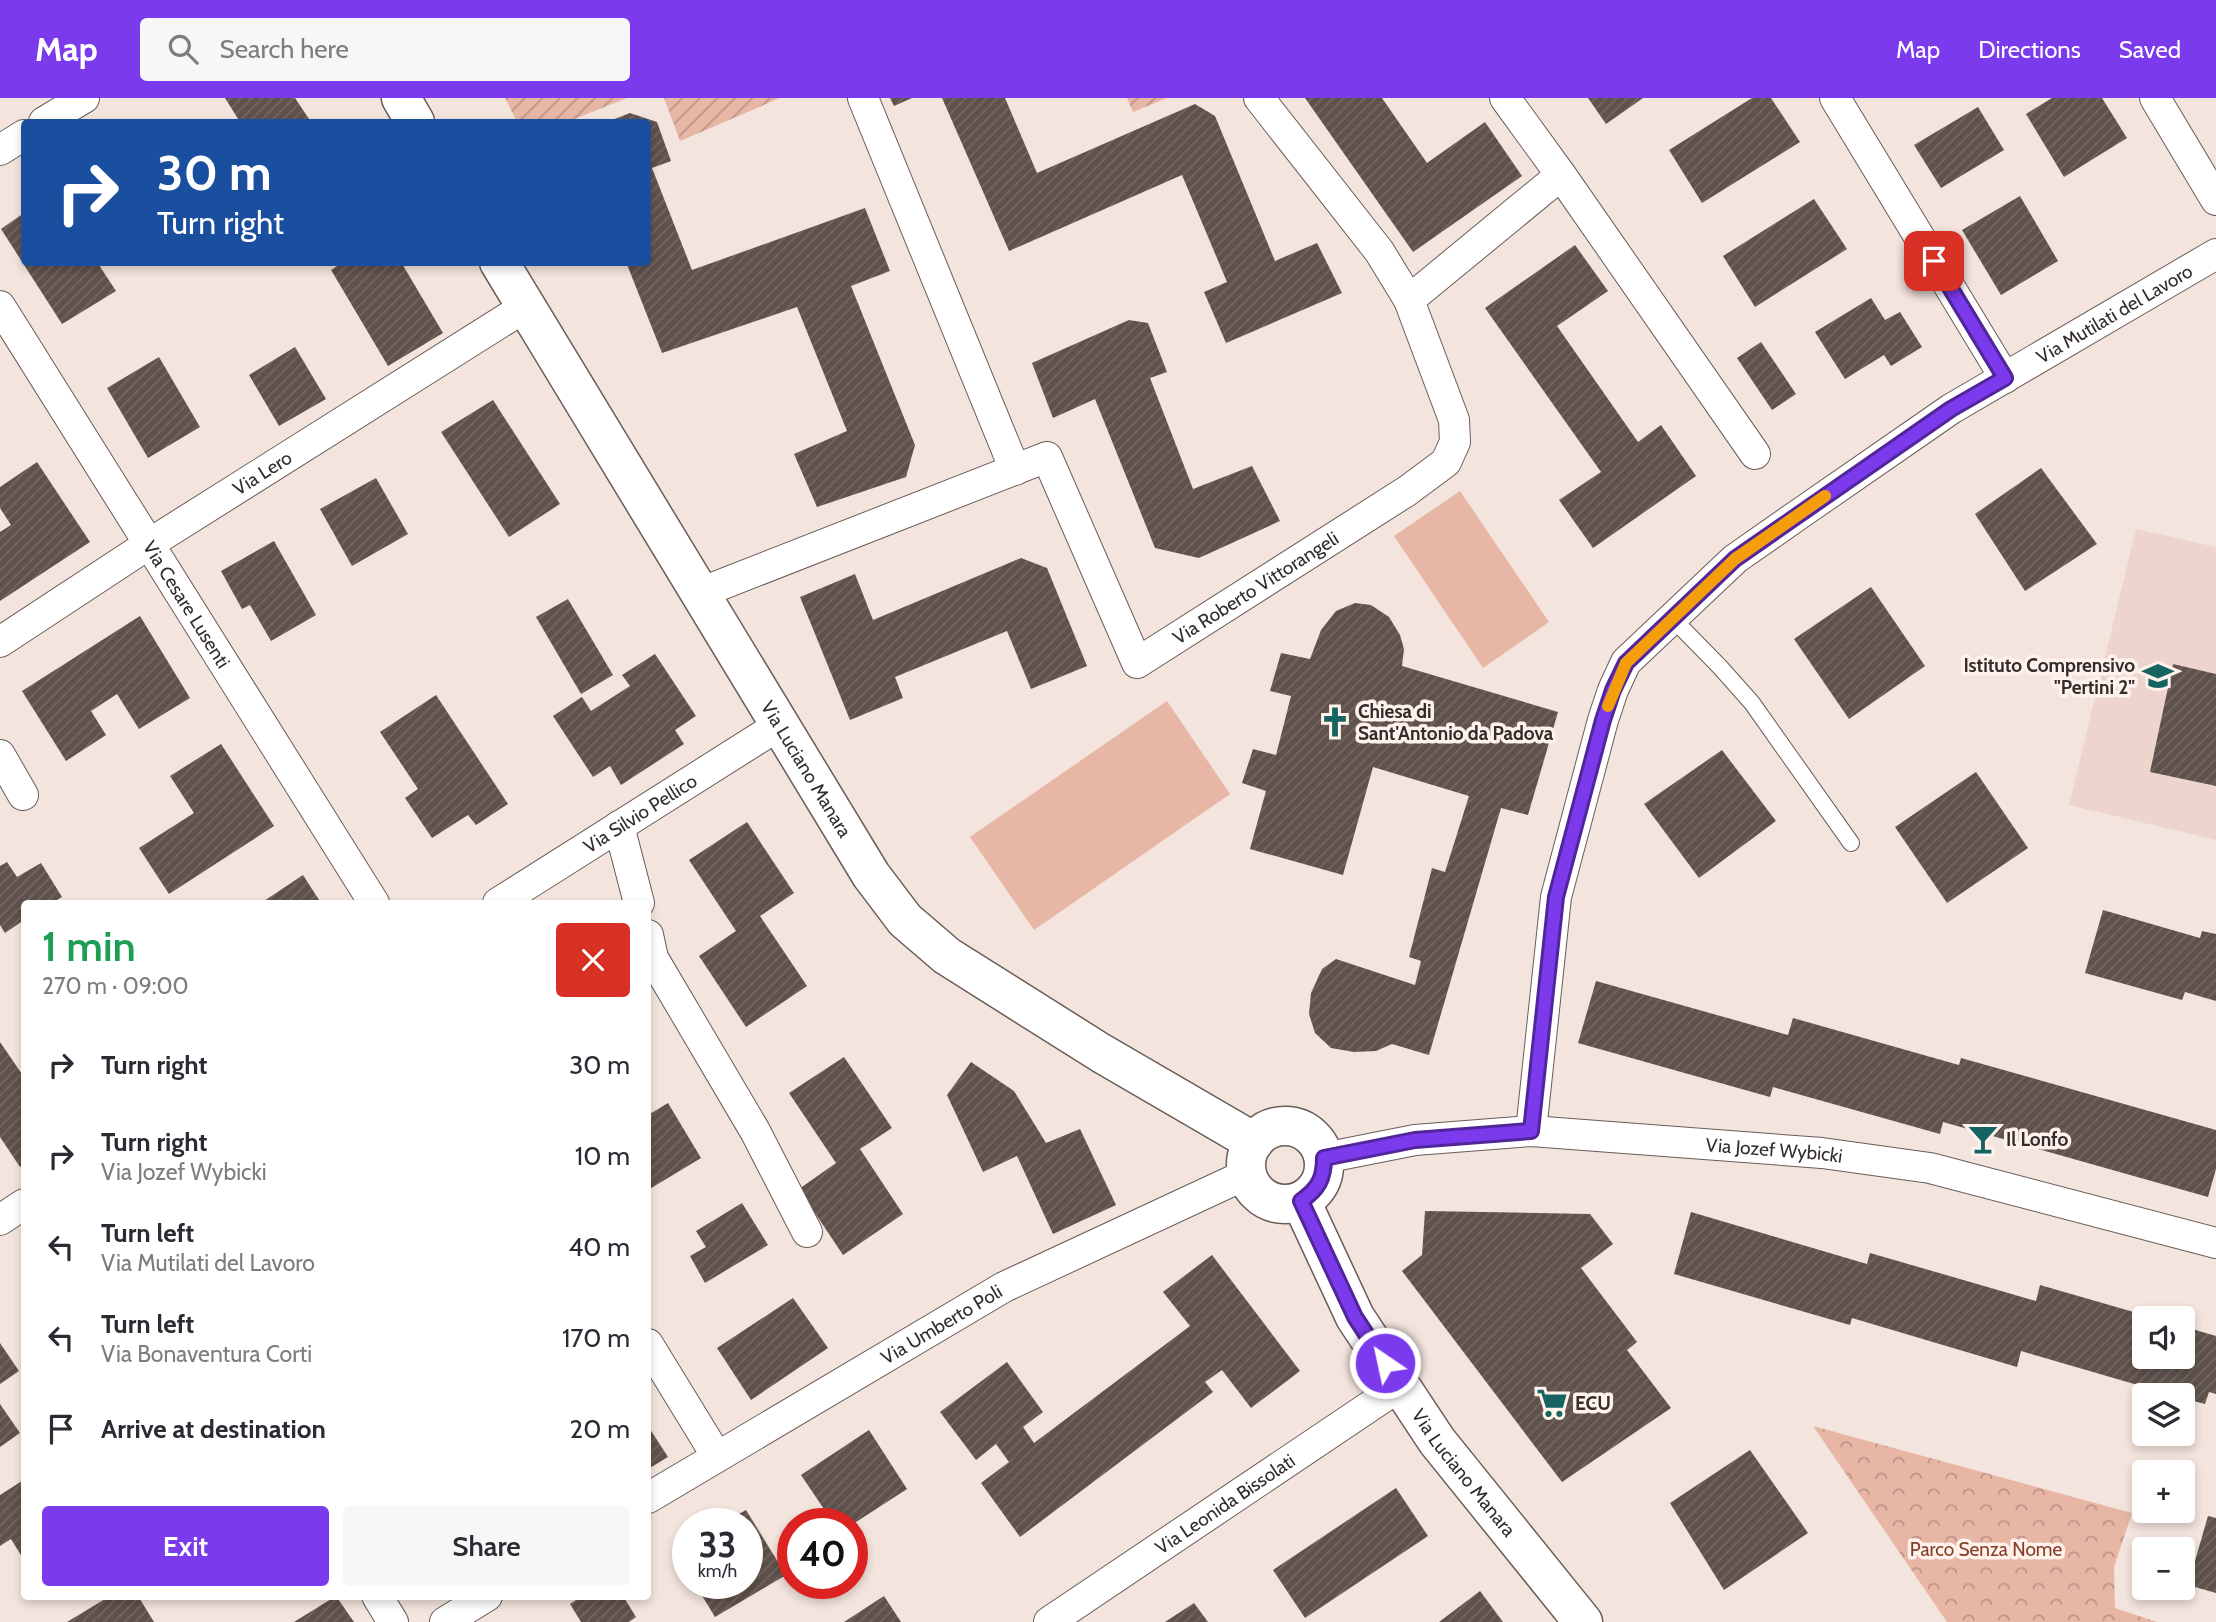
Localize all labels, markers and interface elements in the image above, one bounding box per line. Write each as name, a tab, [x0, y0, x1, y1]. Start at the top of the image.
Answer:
search box	[140, 18, 630, 81]
text: Map	[35, 29, 98, 69]
icon: search	[164, 30, 202, 68]
text: Search here	[220, 33, 349, 65]
text: Map	[1896, 35, 1940, 64]
text: Directions	[1978, 35, 2081, 64]
text: Saved	[2119, 35, 2181, 64]
text: 30 m	[157, 143, 272, 202]
icon: right	[42, 147, 133, 238]
text: Turn right	[157, 203, 284, 242]
pin	[1904, 231, 1964, 291]
icon: arrive	[1915, 242, 1953, 280]
street label: Via Mutilati del Lavoro	[2032, 259, 2197, 369]
street label: Via Lero	[229, 446, 296, 500]
street label: Via Roberto Vittorangeli	[1169, 527, 1343, 649]
street label: Via Cesare Lusenti	[138, 537, 235, 672]
place label: Istituto Comprensivo "Pertini 2"	[1963, 654, 2135, 699]
school or university icon: Istituto Comprensivo "Pertini 2"	[2141, 659, 2175, 693]
street label: Via Luciano Manara	[756, 697, 856, 842]
place label: Chiesa di Sant'Antonio da Padova	[1358, 700, 1554, 745]
church icon: Chiesa di Sant'Antonio da Padova	[1318, 705, 1352, 739]
street label: Via Silvio Pellico	[579, 769, 701, 858]
text: 1 min	[42, 920, 136, 972]
button: close	[556, 923, 630, 997]
text: 270 m · 09:00	[42, 972, 189, 1000]
icon: right	[42, 1046, 80, 1084]
text: Turn right	[101, 1049, 207, 1081]
text: 30 m	[569, 1049, 630, 1081]
bar icon: Il Lonfo	[1966, 1122, 2000, 1156]
text: Turn right	[101, 1126, 207, 1158]
place label: Il Lonfo	[2006, 1128, 2068, 1151]
street label: Via Jozef Wybicki	[1705, 1133, 1844, 1168]
icon: right	[42, 1137, 80, 1175]
text: 10 m	[575, 1140, 630, 1172]
text: Via Jozef Wybicki	[101, 1158, 267, 1186]
text: Turn left	[101, 1217, 194, 1249]
icon: left	[42, 1228, 80, 1266]
text: 40 m	[568, 1231, 630, 1263]
text: Via Mutilati del Lavoro	[101, 1249, 315, 1277]
street label: Via Umberto Poli	[877, 1280, 1006, 1369]
map controls	[2132, 1306, 2195, 1600]
button: sound	[2132, 1306, 2195, 1369]
text: Turn left	[101, 1308, 194, 1340]
icon: left	[42, 1319, 80, 1357]
text: 170 m	[562, 1322, 630, 1354]
position arrow	[1348, 1326, 1422, 1400]
text: Via Bonaventura Corti	[101, 1340, 312, 1368]
button: layers	[2132, 1383, 2195, 1446]
supermarket icon: ECU	[1535, 1386, 1569, 1420]
place label: ECU	[1575, 1392, 1611, 1415]
street label: Via Luciano Manara	[1407, 1405, 1520, 1541]
icon: arrive	[42, 1410, 80, 1448]
text: Arrive at destination	[101, 1413, 326, 1445]
text: 20 m	[570, 1413, 630, 1445]
street label: Via Leonida Bissolati	[1151, 1449, 1299, 1559]
button: +	[2132, 1460, 2195, 1523]
button: Exit	[42, 1506, 329, 1586]
button: Share	[343, 1506, 630, 1586]
speed limit sign: 40	[777, 1508, 868, 1599]
text: 33	[699, 1523, 736, 1566]
button: −	[2132, 1537, 2195, 1600]
park label: Parco Senza Nome	[1910, 1538, 2062, 1561]
text: km/h	[698, 1560, 737, 1582]

